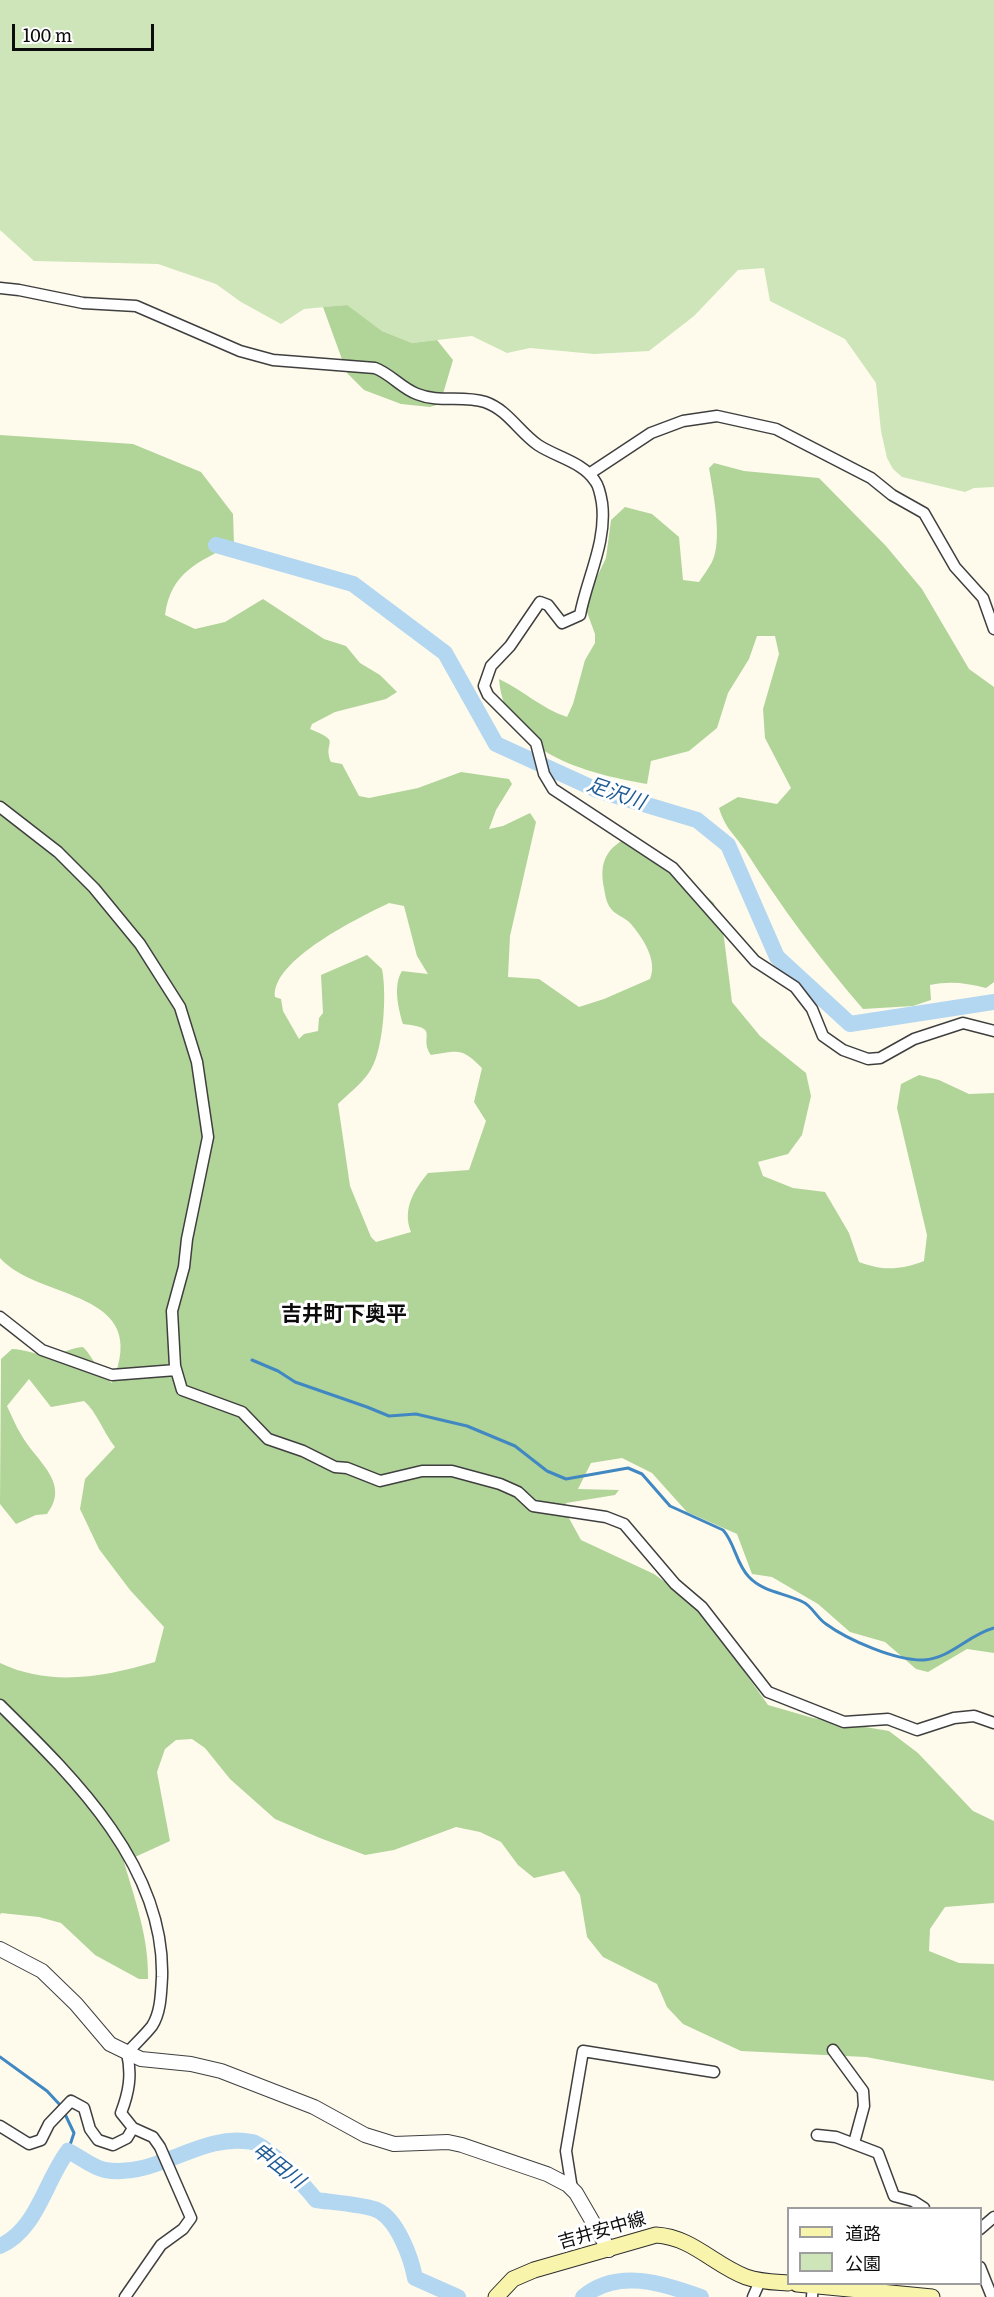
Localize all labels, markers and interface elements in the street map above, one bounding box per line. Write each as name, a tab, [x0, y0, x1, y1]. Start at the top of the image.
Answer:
scale bar	[15, 12, 158, 50]
text: 100 m	[23, 21, 72, 48]
water label: 足沢川	[584, 773, 648, 815]
district label: 吉井町下奥平	[281, 1302, 407, 1328]
water label: 申田川	[247, 2138, 309, 2194]
legend	[787, 2207, 982, 2285]
street label: 吉井安中線	[556, 2208, 648, 2254]
text: 道路	[845, 2219, 881, 2246]
text: 公園	[845, 2249, 881, 2276]

